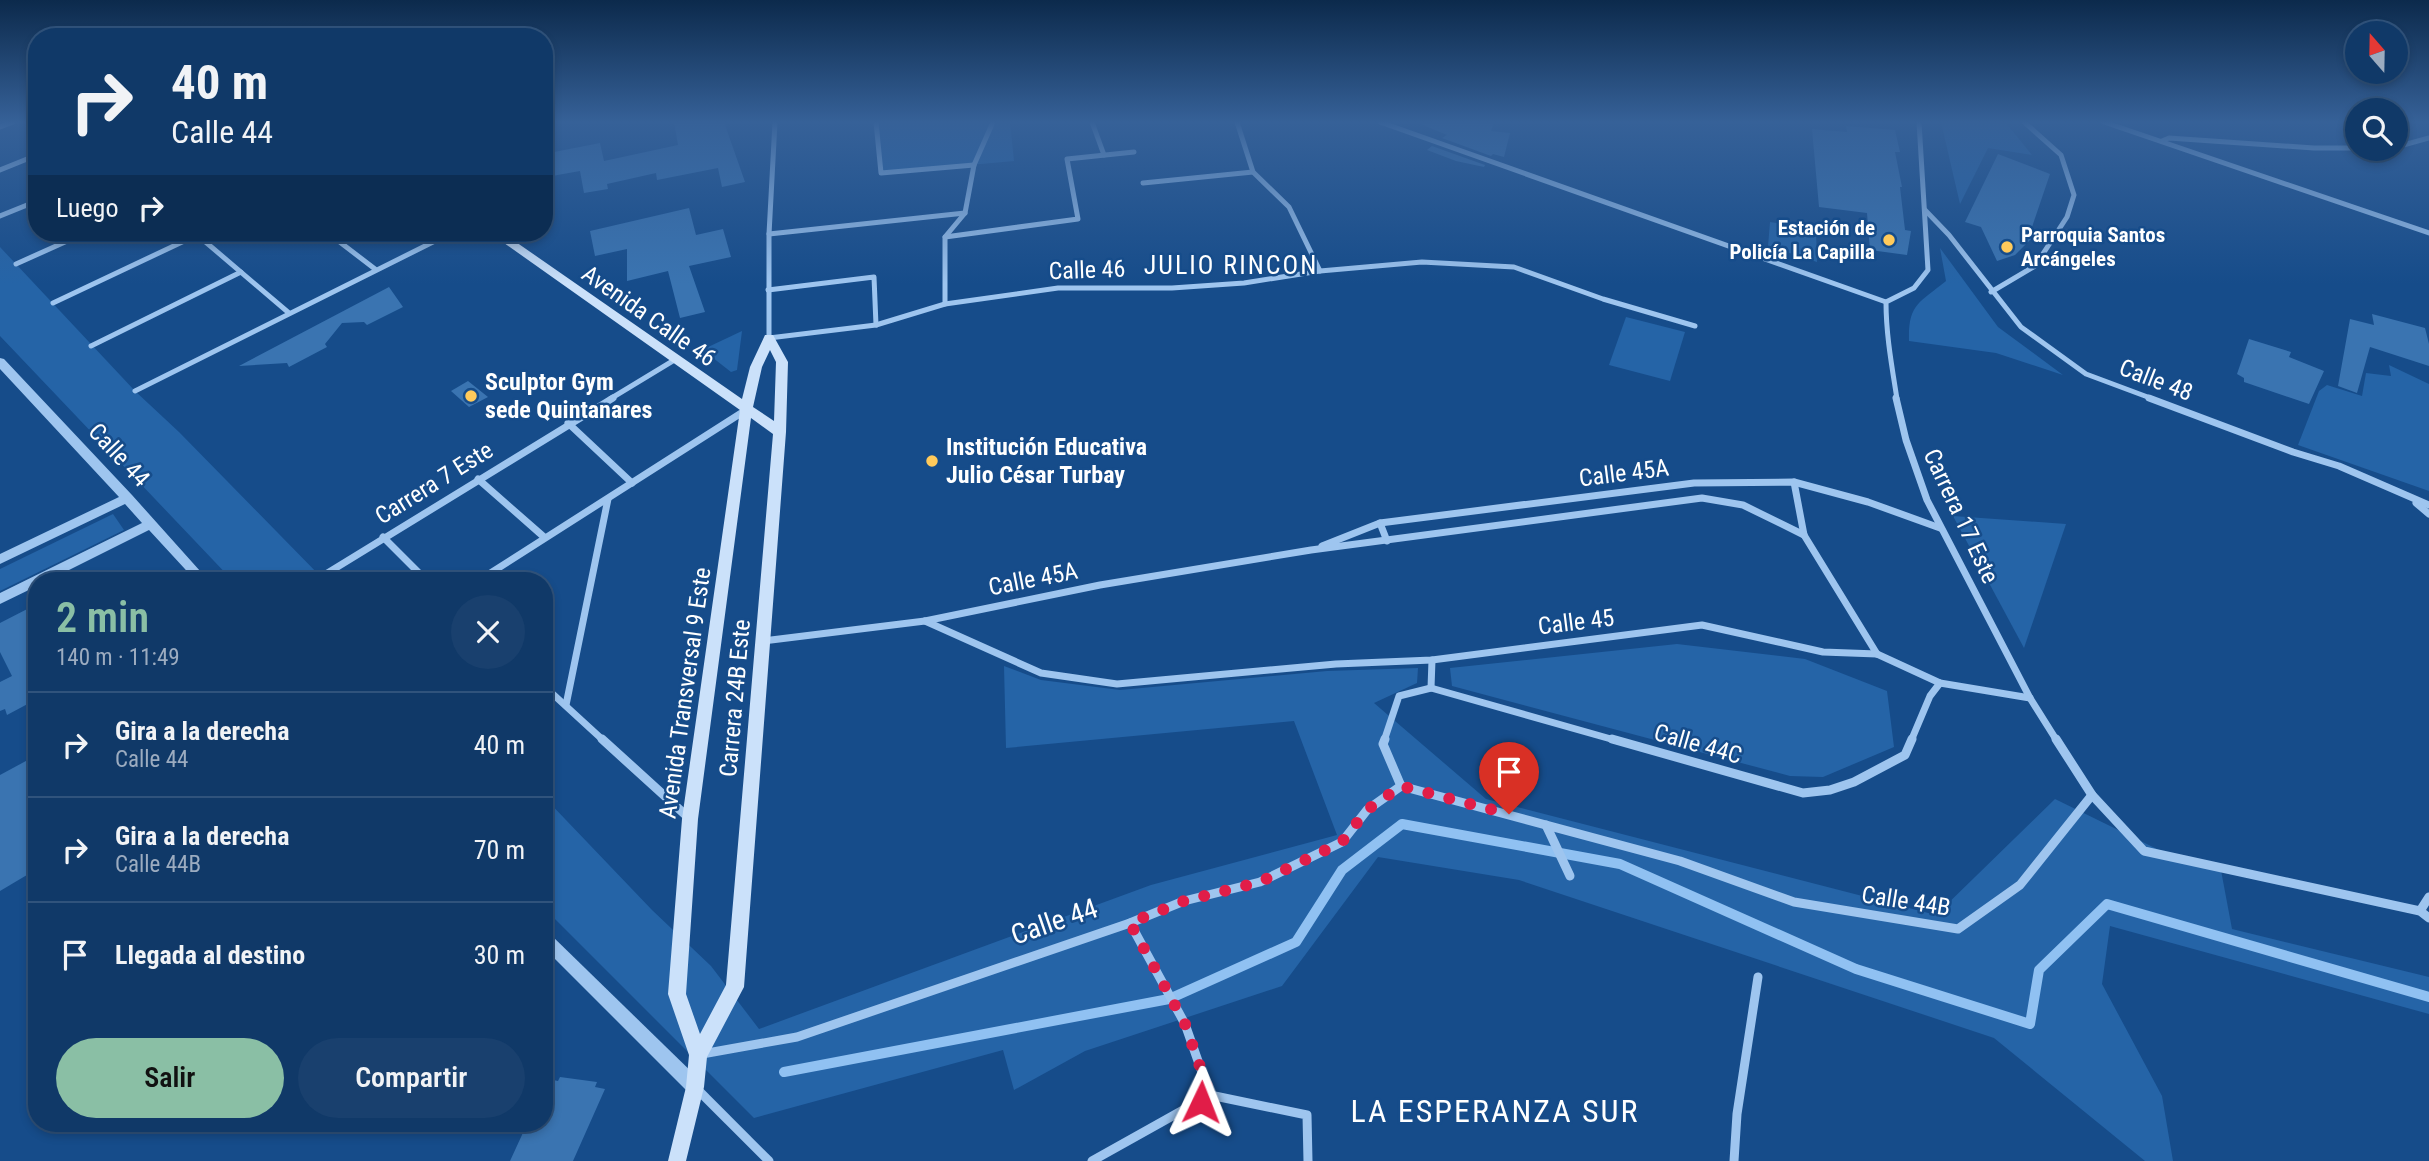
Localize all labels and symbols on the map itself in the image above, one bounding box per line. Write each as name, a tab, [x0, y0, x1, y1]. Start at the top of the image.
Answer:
north arrow	[2345, 21, 2408, 84]
place label: Estación de Policía La Capilla	[1729, 216, 1875, 264]
place label: Parroquia Santos Arcángeles	[2021, 223, 2165, 271]
marker: Estación de Policía La Capilla	[1881, 232, 1897, 248]
marker: Parroquia Santos Arcángeles	[1999, 239, 2015, 255]
district label: JULIO RINCON	[1144, 250, 1318, 280]
street label: Calle 46	[1048, 255, 1126, 285]
street label: Avenida Calle 46	[577, 259, 721, 373]
street label: Calle 48	[2115, 353, 2197, 407]
place label: Sculptor Gym sede Quintanares	[485, 368, 652, 424]
marker: Sculptor Gym sede Quintanares	[463, 388, 479, 404]
street label: Calle 44	[83, 417, 155, 493]
place label: Institución Educativa Julio César Turbay	[946, 433, 1147, 489]
street label: Carrera 7 Este	[370, 436, 498, 530]
street label: Carrera 17 Este	[1918, 444, 2004, 588]
marker: Institución Educativa Julio César Turbay	[924, 453, 940, 469]
street label: Calle 45A	[1577, 454, 1671, 492]
street label: Calle 45A	[986, 557, 1080, 601]
street label: Avenida Transversal 9 Este	[654, 566, 716, 820]
street label: Calle 45	[1536, 603, 1616, 641]
street label: Carrera 24B Este	[714, 618, 756, 778]
street label: Calle 44C	[1651, 718, 1745, 770]
pin	[1479, 742, 1539, 814]
street label: Calle 44B	[1860, 880, 1952, 922]
street label: Calle 44	[1007, 891, 1102, 952]
position arrow	[1164, 1065, 1238, 1139]
district label: LA ESPERANZA SUR	[1351, 1092, 1640, 1130]

